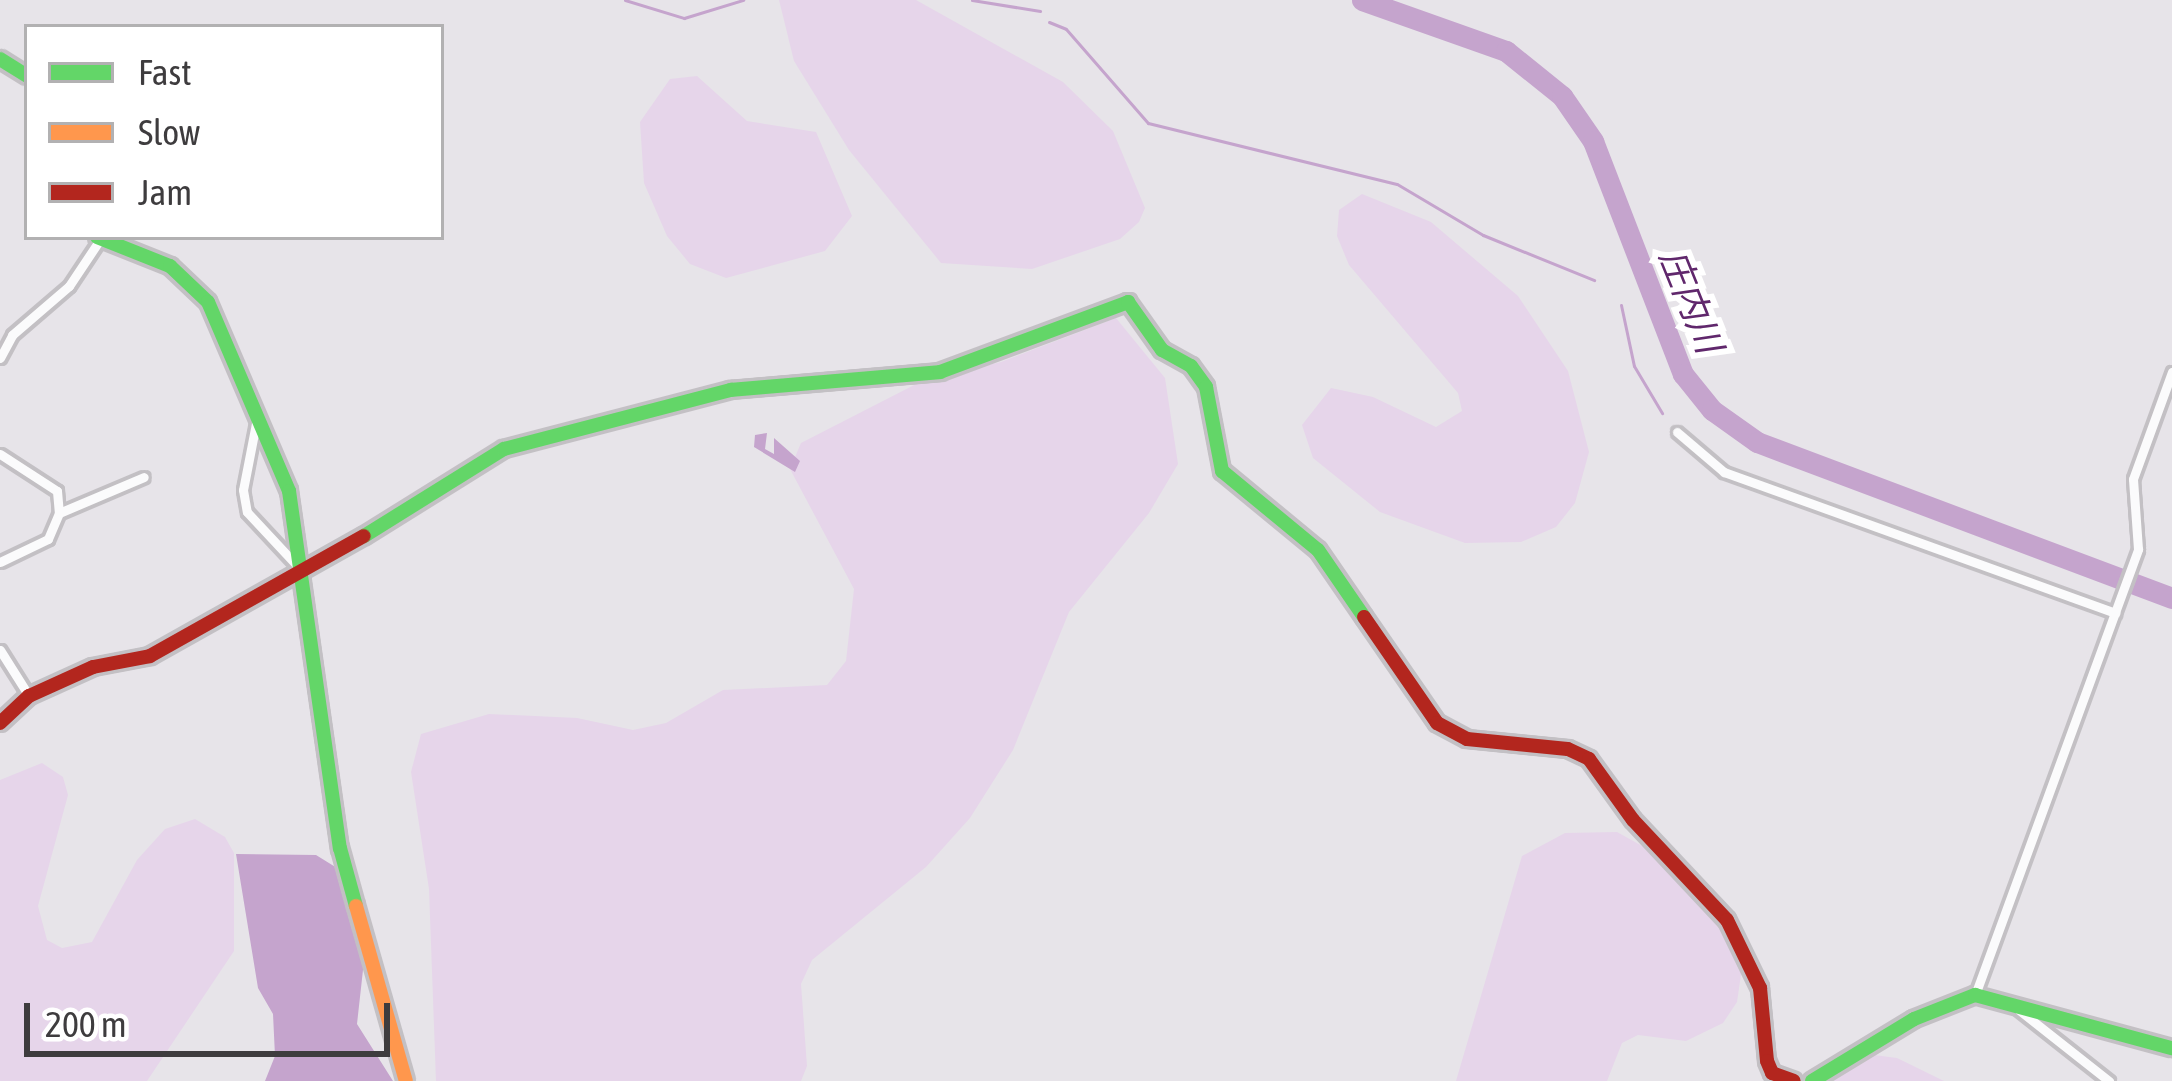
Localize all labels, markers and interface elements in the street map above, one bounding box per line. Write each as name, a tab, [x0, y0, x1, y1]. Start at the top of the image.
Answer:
legend	[24, 24, 444, 240]
text: Fast	[138, 51, 192, 93]
text: Slow	[138, 111, 200, 153]
text: Jam	[138, 171, 192, 213]
water label: 庄内川	[1651, 243, 1731, 359]
scale bar	[30, 979, 396, 1053]
text: 200 m	[45, 1003, 127, 1045]

